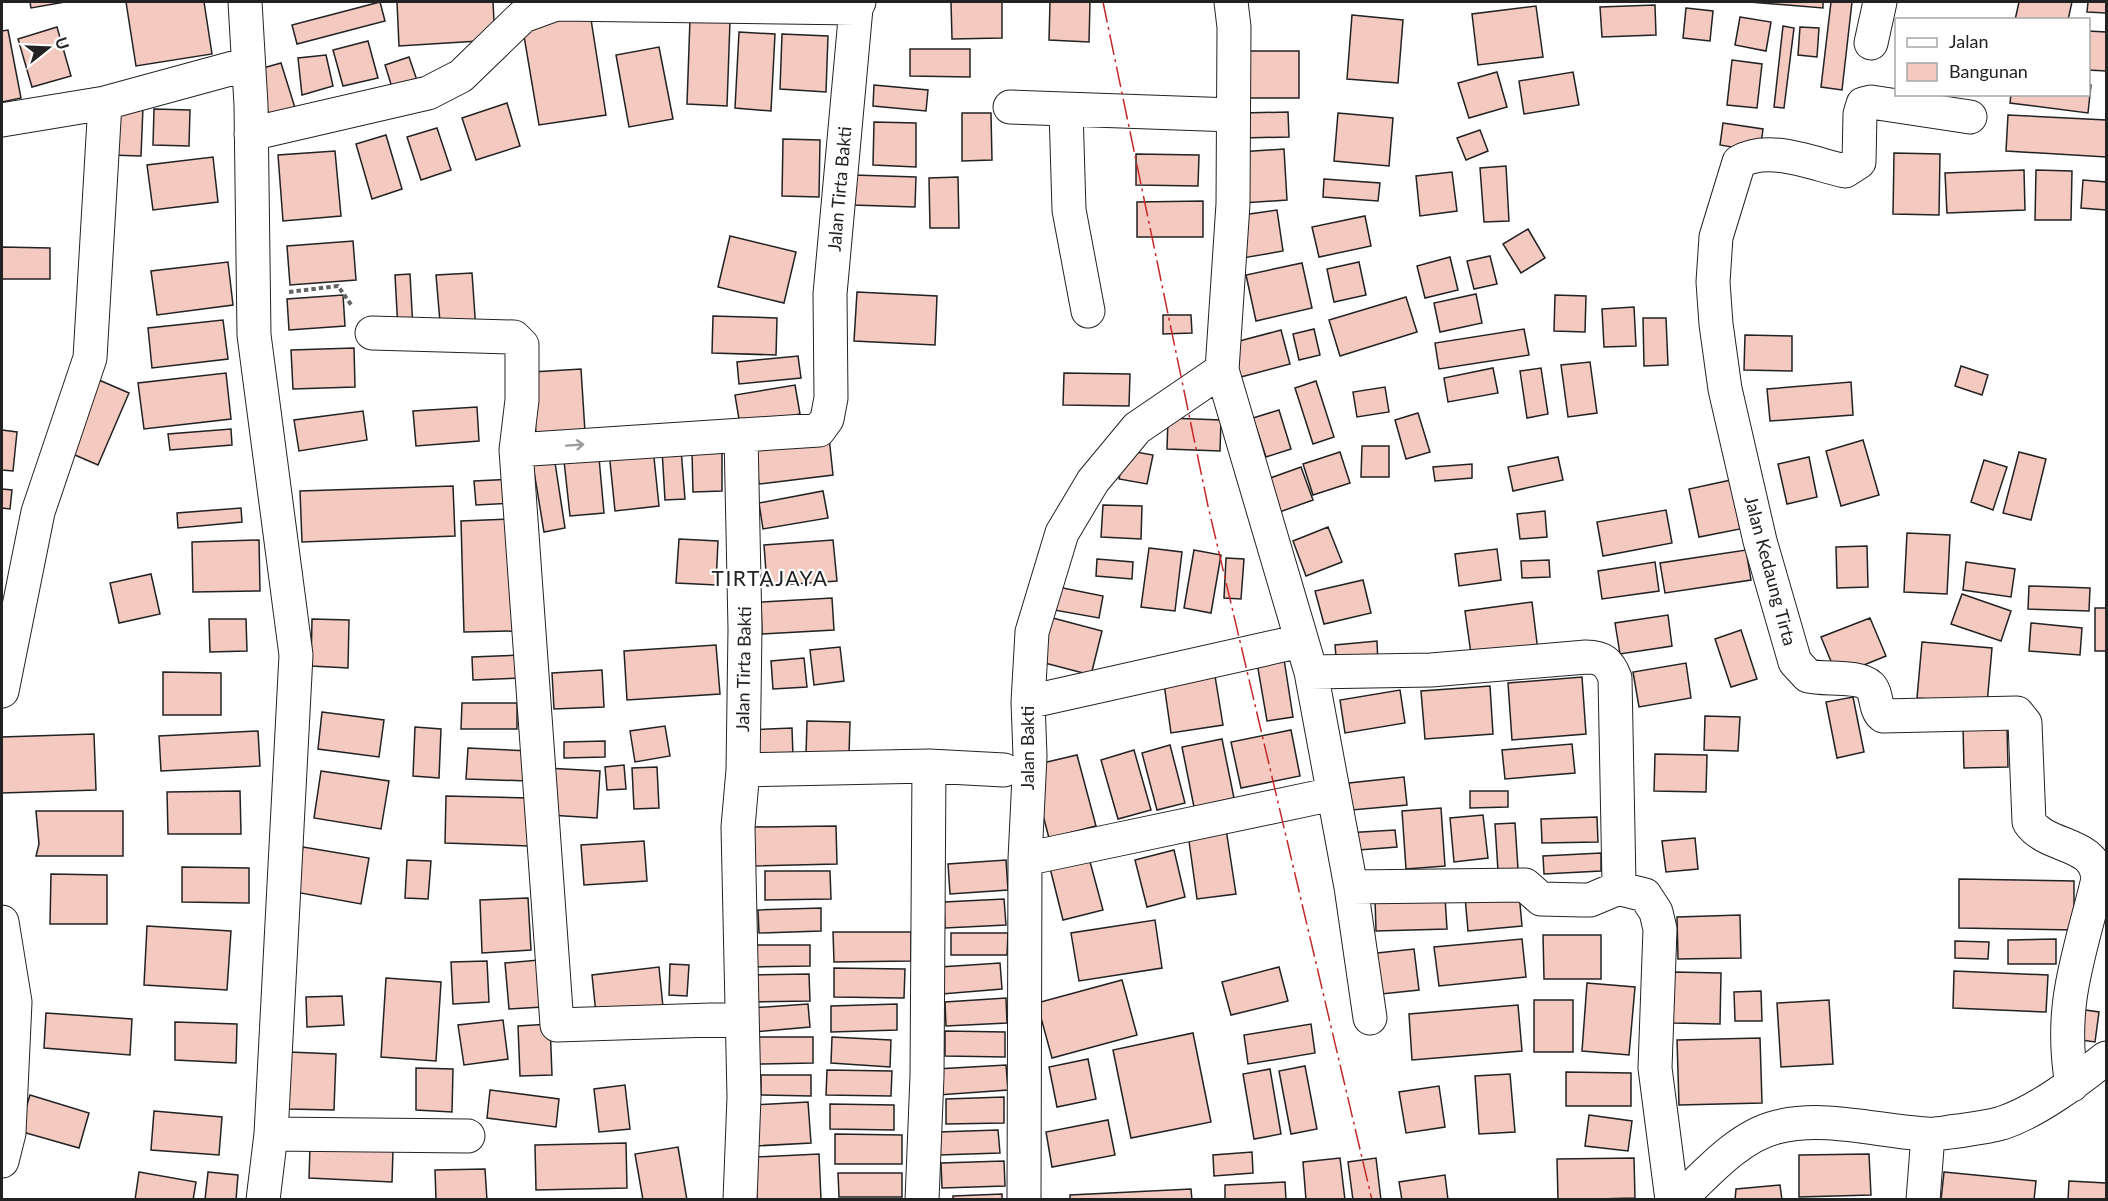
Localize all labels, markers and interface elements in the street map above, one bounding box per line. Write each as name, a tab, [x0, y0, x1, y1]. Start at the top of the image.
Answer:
north arrow	[18, 18, 78, 78]
legend	[1895, 18, 2090, 96]
text: Jalan	[1949, 30, 1988, 52]
text: U	[52, 35, 74, 52]
text: Bangunan	[1949, 60, 2028, 82]
street label: Jalan Tirta Bakti	[823, 125, 855, 252]
one-way arrow	[564, 440, 584, 451]
street label: Jalan Kedaung Tirta	[1740, 493, 1802, 648]
district label: TIRTAJAYA	[712, 565, 828, 590]
street label: Jalan Tirta Bakti	[731, 606, 755, 732]
street label: Jalan Bakti	[1016, 706, 1038, 790]

